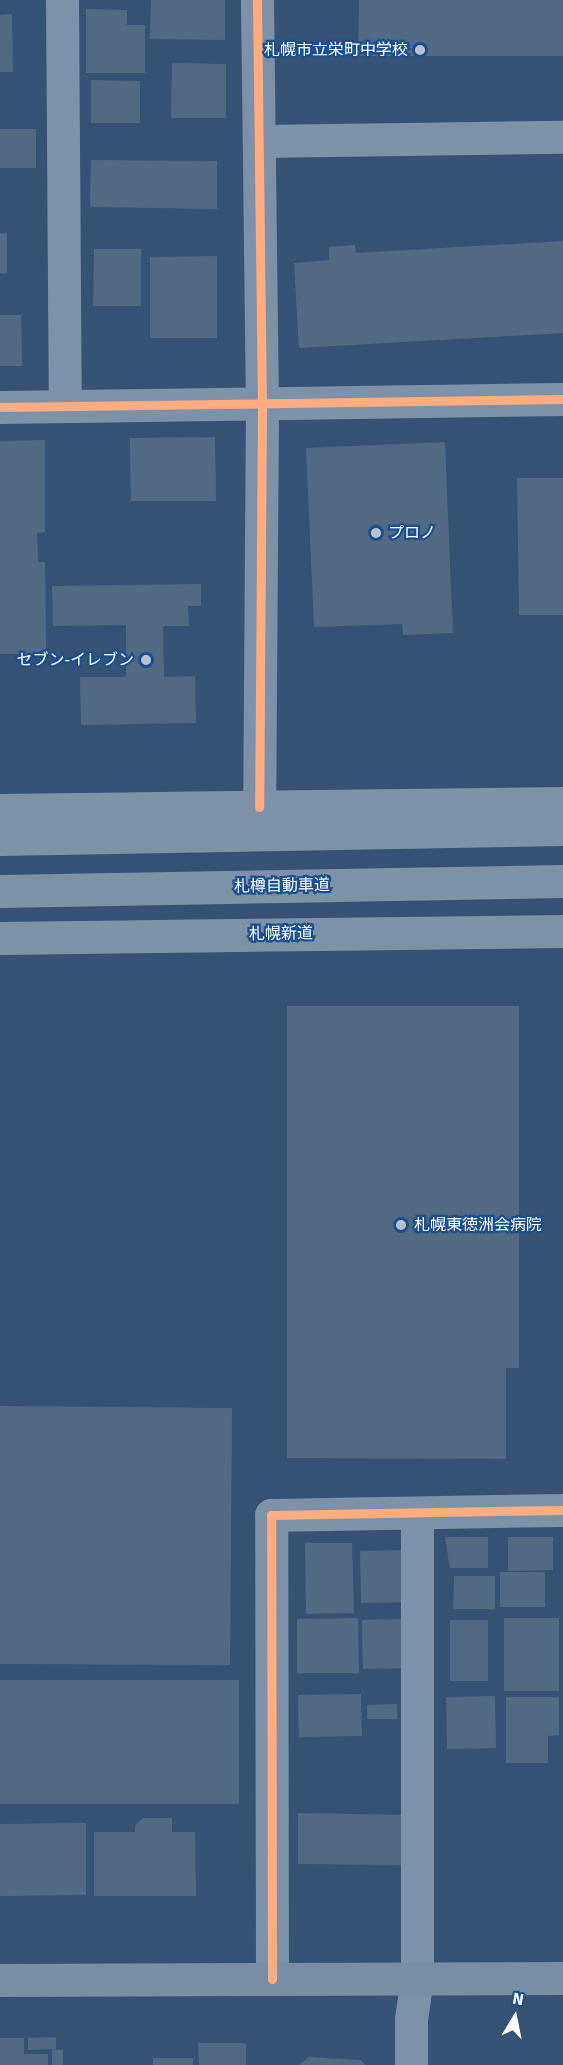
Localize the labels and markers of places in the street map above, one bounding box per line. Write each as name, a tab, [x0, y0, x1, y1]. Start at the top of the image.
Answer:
place label: 札幌市立栄町中学校	[264, 40, 408, 60]
marker: 札幌市立栄町中学校	[413, 43, 427, 57]
place label: プロノ	[388, 523, 436, 543]
marker: プロノ	[369, 526, 383, 540]
place label: セブン-イレブン	[16, 650, 134, 670]
marker: セブン-イレブン	[139, 653, 153, 667]
place label: 札幌東徳洲会病院	[414, 1215, 542, 1235]
marker: 札幌東徳洲会病院	[392, 1216, 410, 1234]

